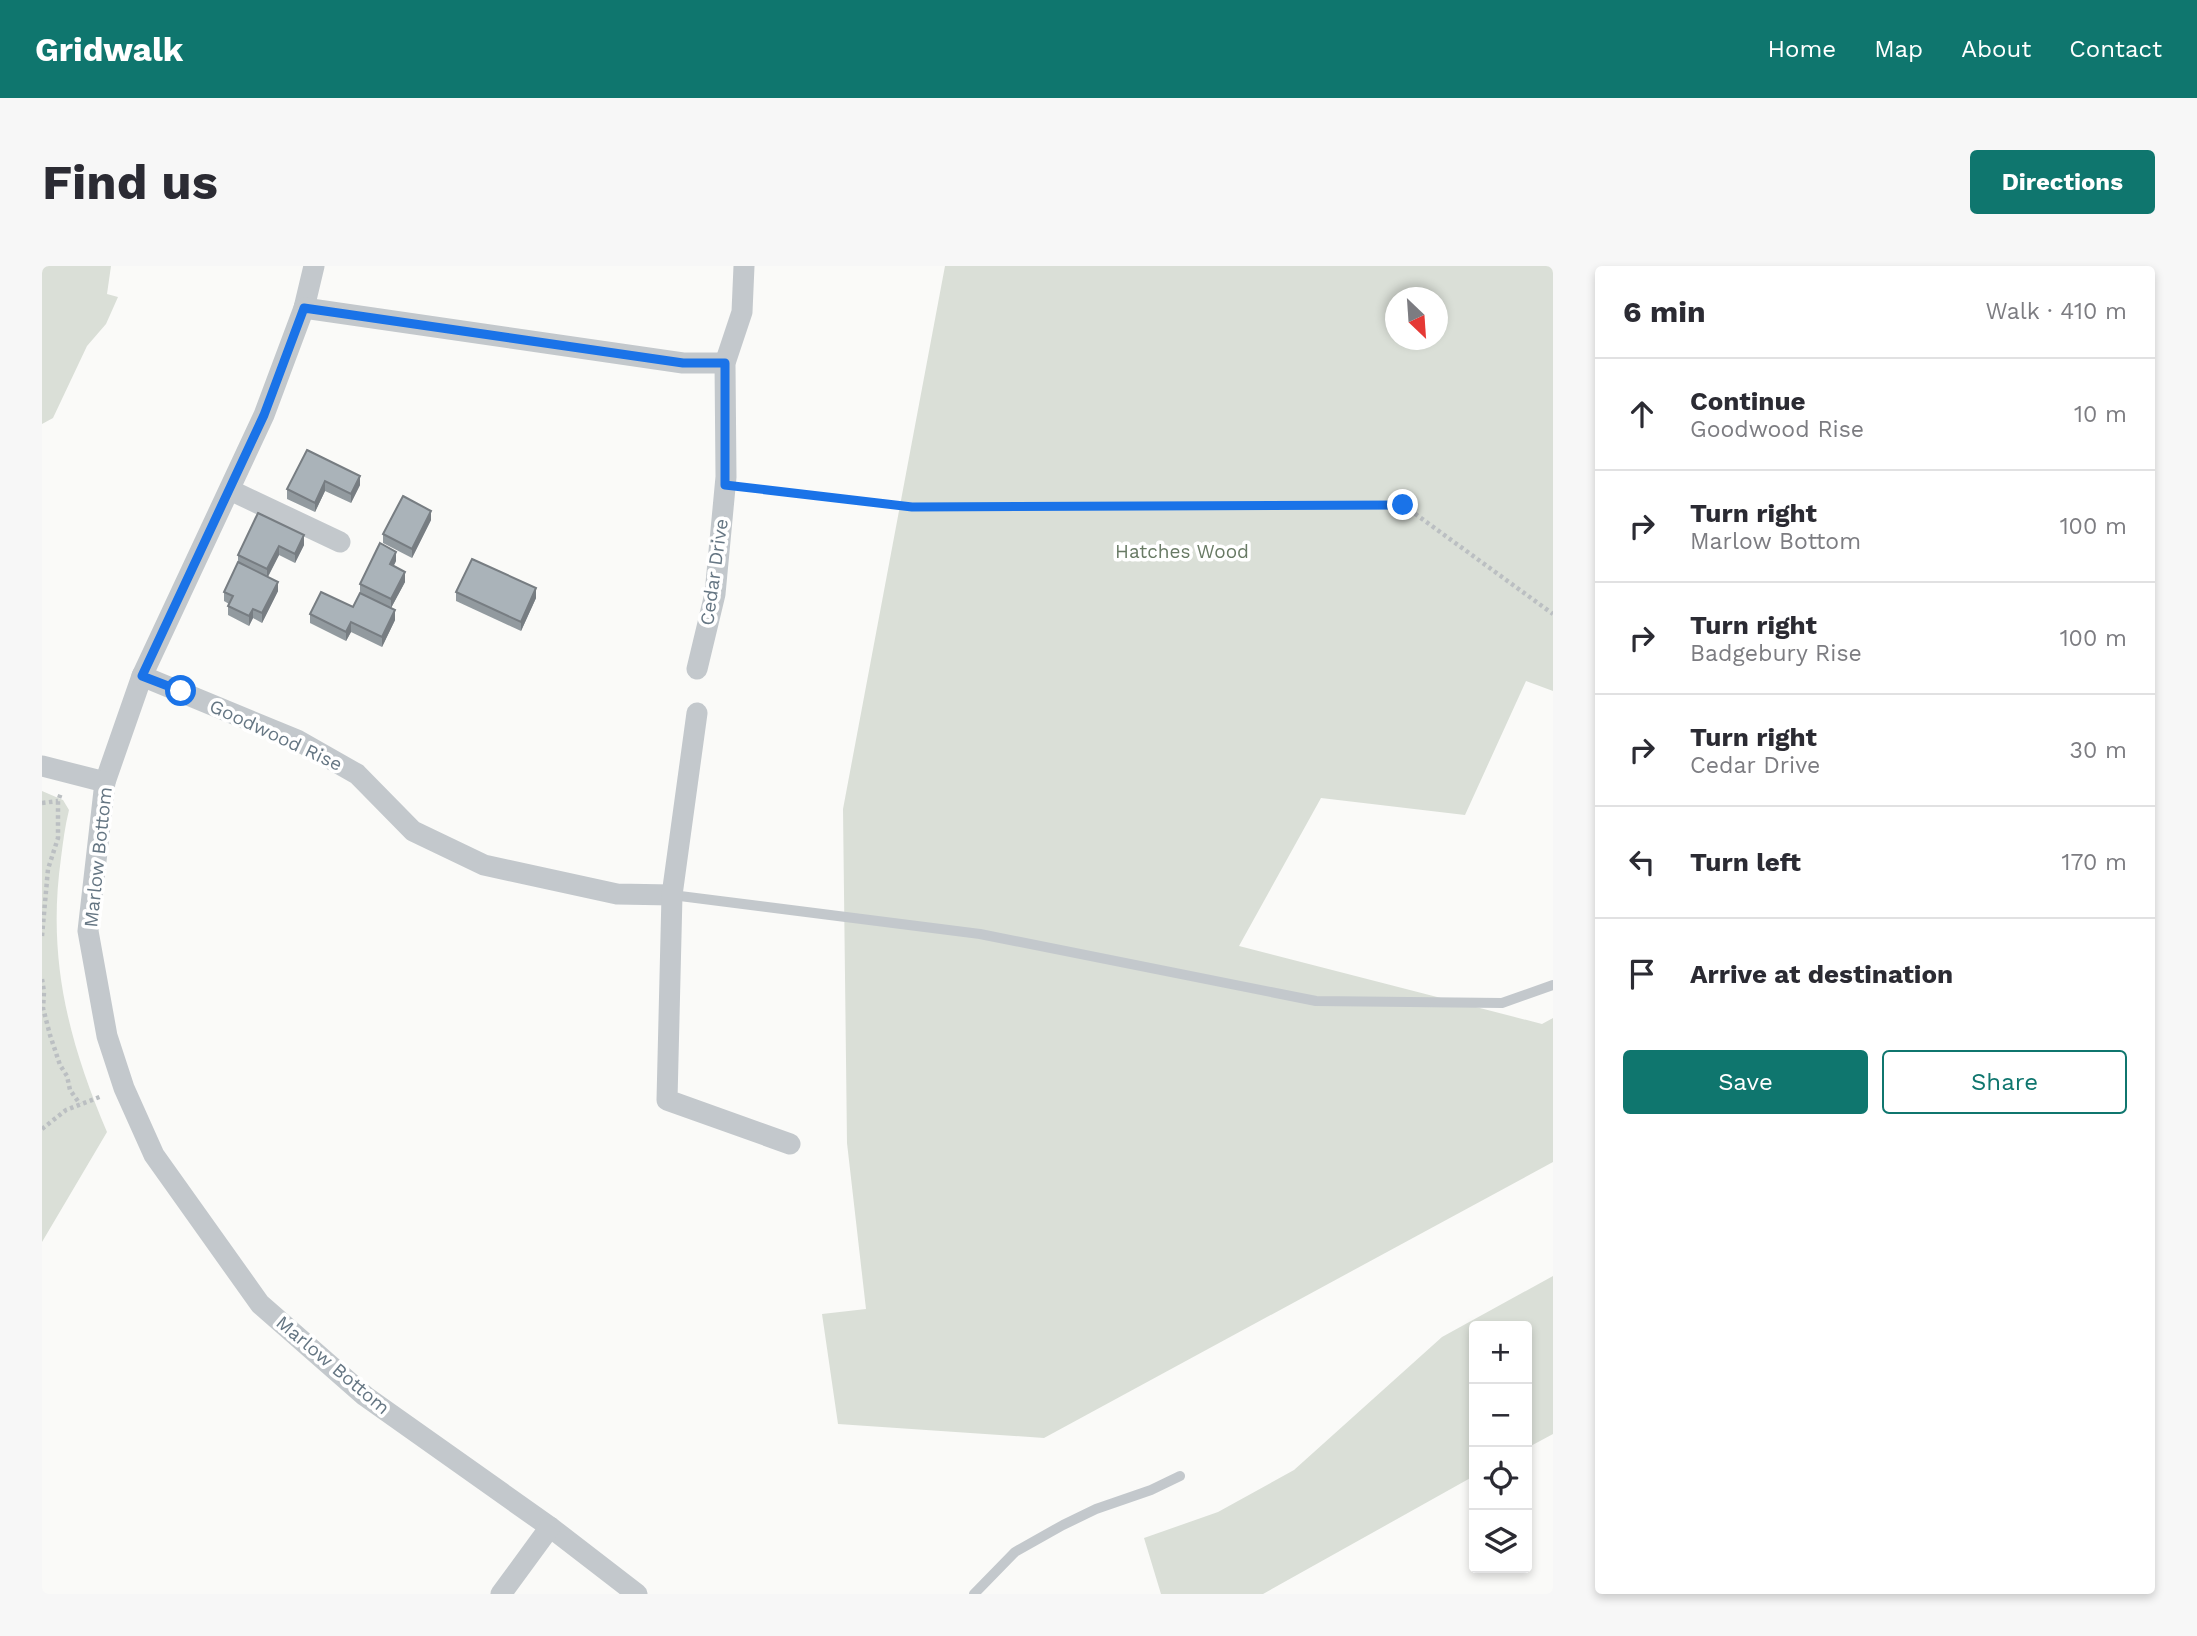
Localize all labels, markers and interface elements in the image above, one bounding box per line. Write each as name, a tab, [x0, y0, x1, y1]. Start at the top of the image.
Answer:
text: Gridwalk	[35, 30, 183, 69]
text: Home	[1768, 35, 1836, 63]
text: Map	[1874, 35, 1923, 63]
text: About	[1961, 35, 2031, 63]
text: Contact	[2069, 35, 2162, 63]
button: Directions	[1970, 150, 2155, 214]
text: Find us	[42, 153, 218, 211]
north arrow	[1385, 287, 1448, 350]
text: 6 min	[1623, 294, 1706, 329]
text: Walk · 410 m	[1986, 298, 2127, 325]
text: Continue	[1690, 386, 1806, 416]
icon: ahead	[1623, 395, 1661, 433]
text: 10 m	[2074, 401, 2127, 428]
text: Goodwood Rise	[1690, 416, 1864, 443]
route end	[1387, 489, 1418, 520]
text: Turn right	[1690, 498, 1817, 528]
icon: right	[1623, 507, 1661, 545]
text: 100 m	[2060, 513, 2127, 540]
street label: Cedar Drive	[695, 517, 733, 627]
text: Marlow Bottom	[1690, 528, 1861, 555]
park label: Hatches Wood	[1115, 540, 1249, 563]
text: Turn right	[1690, 610, 1817, 640]
icon: right	[1623, 619, 1661, 657]
text: 100 m	[2060, 625, 2127, 652]
text: Badgebury Rise	[1690, 640, 1862, 667]
route start	[165, 675, 196, 706]
street label: Goodwood Rise	[206, 694, 346, 776]
text: Turn right	[1690, 722, 1817, 752]
icon: right	[1623, 731, 1661, 769]
text: 30 m	[2070, 737, 2127, 764]
text: Cedar Drive	[1690, 752, 1820, 779]
street label: Marlow Bottom	[79, 786, 117, 928]
icon: left	[1623, 843, 1661, 881]
text: Turn left	[1690, 847, 1801, 877]
text: 170 m	[2062, 849, 2127, 876]
icon: arrive	[1623, 955, 1661, 993]
text: Arrive at destination	[1690, 959, 1953, 989]
button: Save	[1623, 1050, 1868, 1114]
button: Share	[1882, 1050, 2127, 1114]
street label: Marlow Bottom	[271, 1311, 395, 1419]
map controls	[1469, 1321, 1532, 1573]
button: +	[1469, 1321, 1532, 1384]
button: −	[1469, 1384, 1532, 1447]
button: locate	[1469, 1447, 1532, 1510]
button: layers	[1469, 1510, 1532, 1573]

